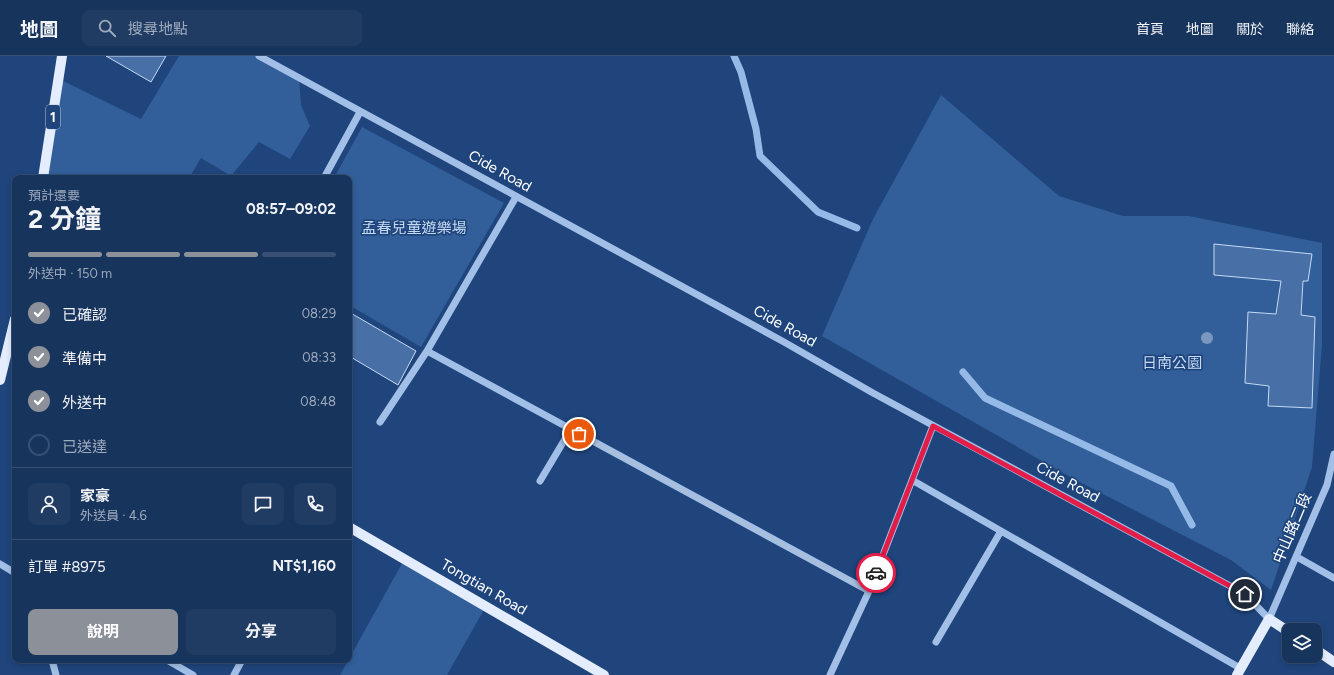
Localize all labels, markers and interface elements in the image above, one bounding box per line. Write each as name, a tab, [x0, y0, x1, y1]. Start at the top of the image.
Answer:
search box	[82, 10, 362, 46]
icon: search	[96, 17, 118, 39]
text: 地圖	[20, 18, 58, 41]
text: 搜尋地點	[128, 20, 188, 38]
text: 首頁	[1136, 21, 1164, 38]
text: 地圖	[1186, 21, 1214, 38]
text: 關於	[1236, 21, 1264, 38]
text: 聯絡	[1286, 21, 1314, 38]
road number: 1	[46, 105, 60, 129]
street label: Cide Road	[465, 146, 535, 196]
text: 預計還要	[28, 188, 80, 203]
text: 08:57–09:02	[246, 200, 336, 218]
text: 2 分鐘	[28, 203, 101, 235]
park label: 孟春兒童遊樂場	[361, 219, 467, 237]
text: 外送中 · 150 m	[28, 266, 112, 281]
street label: Cide Road	[750, 301, 820, 351]
icon: check	[28, 302, 50, 324]
text: 已確認	[62, 306, 107, 324]
text: 08:29	[302, 306, 336, 321]
icon: check	[28, 346, 50, 368]
text: 準備中	[62, 350, 107, 368]
text: 08:33	[302, 350, 336, 365]
park label: 日南公園	[1142, 354, 1202, 372]
icon: check	[28, 390, 50, 412]
text: 外送中	[62, 394, 107, 412]
text: 08:48	[300, 394, 336, 409]
pin	[562, 417, 596, 451]
icon: bag	[568, 423, 590, 445]
text: 已送達	[62, 438, 107, 456]
street label: Cide Road	[1033, 458, 1103, 506]
button: person	[28, 483, 70, 525]
button: chat	[242, 483, 284, 525]
button: phone	[294, 483, 336, 525]
text: 家豪	[80, 487, 110, 505]
street label: 中山路二段	[1269, 490, 1315, 566]
text: 外送員 · 4.6	[80, 508, 147, 523]
courier	[856, 553, 896, 593]
street label: Tongtian Road	[438, 555, 530, 619]
text: NT$1,160	[272, 557, 336, 575]
text: 訂單 #8975	[28, 558, 106, 576]
icon: car	[865, 562, 887, 584]
pin	[1228, 577, 1262, 611]
icon: home	[1234, 583, 1256, 605]
button: 說明	[28, 609, 178, 655]
button: 分享	[186, 609, 336, 655]
map controls	[1282, 623, 1322, 663]
button: layers	[1282, 623, 1322, 663]

